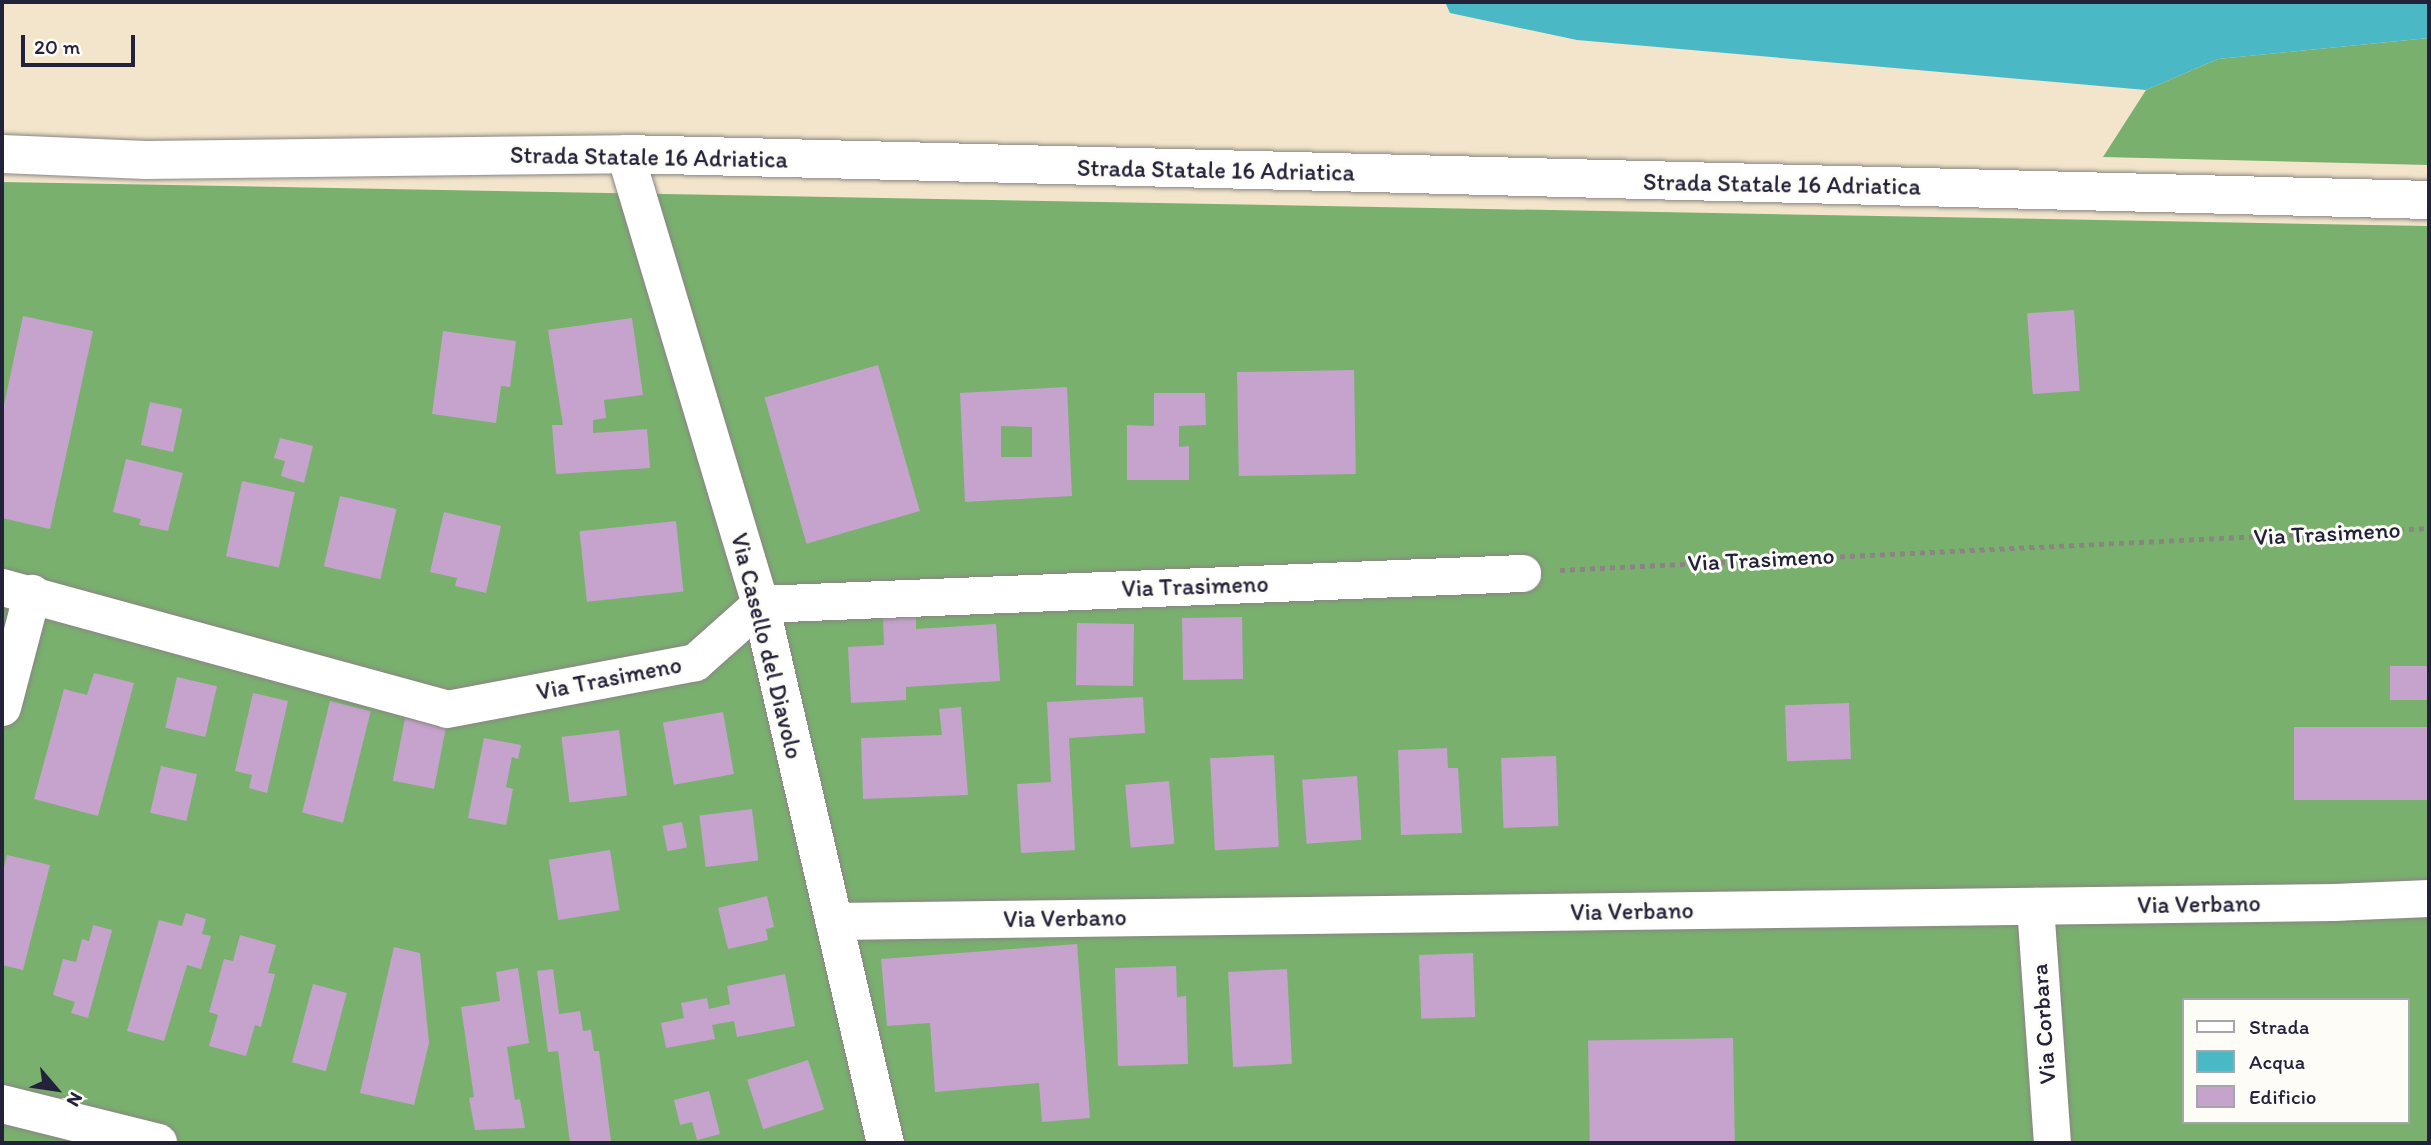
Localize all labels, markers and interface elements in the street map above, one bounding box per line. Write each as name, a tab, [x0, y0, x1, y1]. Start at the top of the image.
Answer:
scale bar	[24, 21, 138, 65]
text: 20 m	[34, 34, 80, 59]
street label: Strada Statale 16 Adriatica	[510, 140, 788, 174]
street label: Strada Statale 16 Adriatica	[1077, 153, 1355, 187]
street label: Strada Statale 16 Adriatica	[1643, 167, 1921, 201]
street label: Via Trasimeno	[2254, 515, 2400, 551]
street label: Via Casello del Diavolo	[725, 530, 809, 762]
street label: Via Trasimeno	[1688, 541, 1834, 577]
street label: Via Trasimeno	[1122, 569, 1268, 603]
street label: Via Trasimeno	[535, 650, 683, 706]
street label: Via Verbano	[2138, 889, 2260, 919]
street label: Via Verbano	[1571, 896, 1693, 926]
street label: Via Verbano	[1004, 903, 1126, 933]
street label: Via Corbara	[2024, 963, 2062, 1085]
legend	[2182, 998, 2410, 1124]
text: Strada	[2249, 1014, 2309, 1039]
text: Acqua	[2249, 1049, 2305, 1074]
north arrow	[21, 1054, 91, 1124]
text: Edificio	[2249, 1084, 2317, 1109]
text: N	[62, 1088, 88, 1111]

